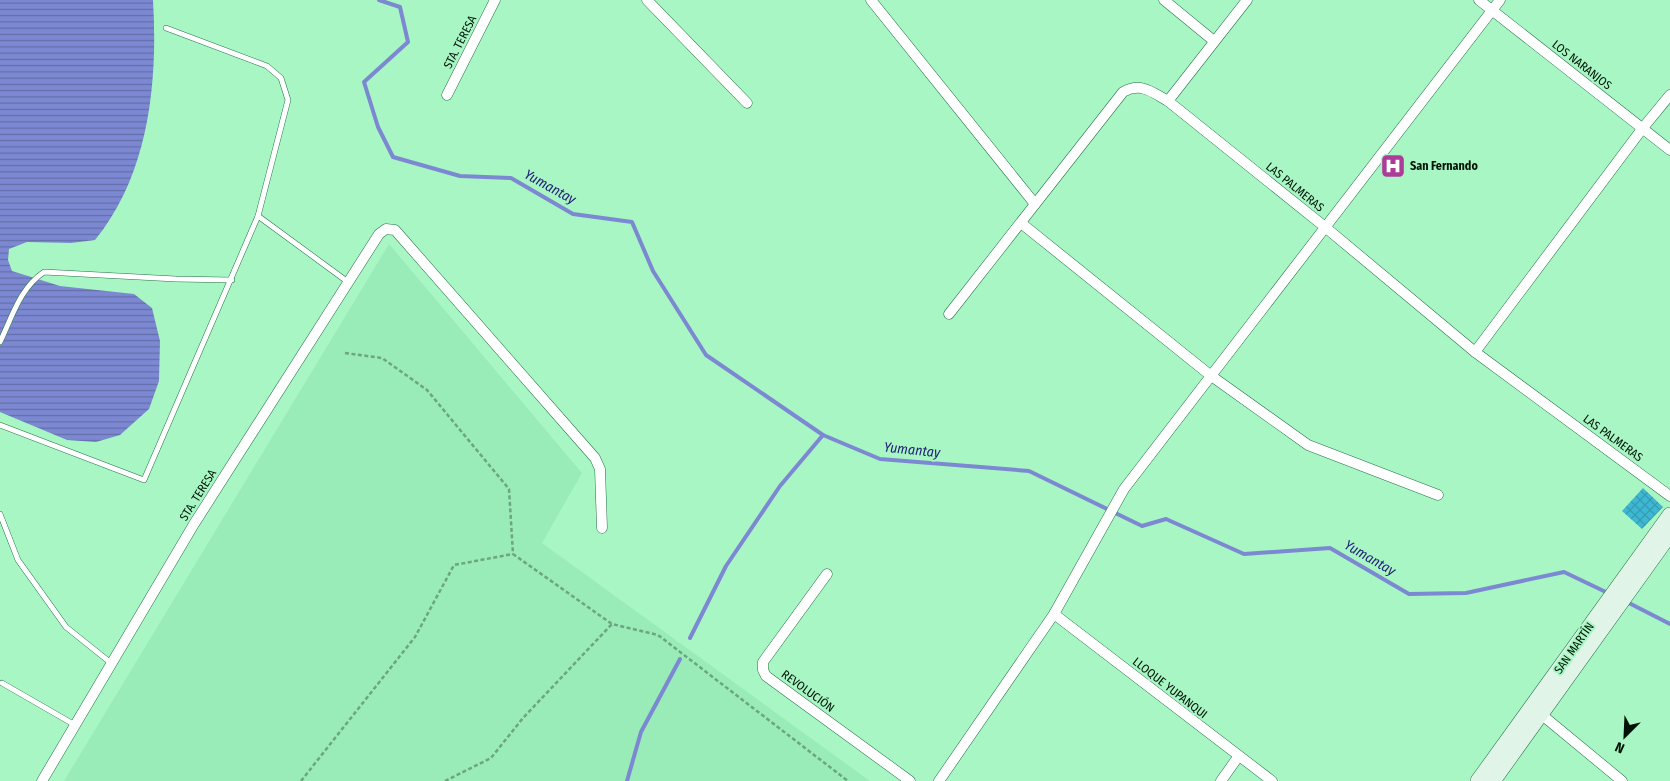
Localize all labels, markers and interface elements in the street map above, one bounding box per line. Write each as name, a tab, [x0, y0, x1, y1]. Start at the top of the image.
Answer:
street label: STA. TERESA	[441, 12, 480, 71]
street label: LOS NARANJOS	[1549, 37, 1615, 93]
hospital icon: San Fernando	[1380, 153, 1406, 179]
street label: LAS PALMERAS	[1263, 159, 1327, 215]
place label: San Fernando	[1410, 159, 1478, 173]
water label: Yumantay	[521, 166, 579, 208]
street label: LAS PALMERAS	[1580, 412, 1646, 464]
water label: Yumantay	[883, 439, 942, 461]
street label: STA. TERESA	[177, 466, 220, 523]
water label: Yumantay	[1341, 537, 1399, 580]
street label: SAN MARTÍN	[1550, 619, 1597, 676]
street label: LLOQUE YUPANQUI	[1130, 655, 1210, 721]
street label: REVOLUCIÓN	[779, 666, 838, 715]
north arrow	[1600, 711, 1650, 761]
text: N	[1613, 738, 1627, 757]

